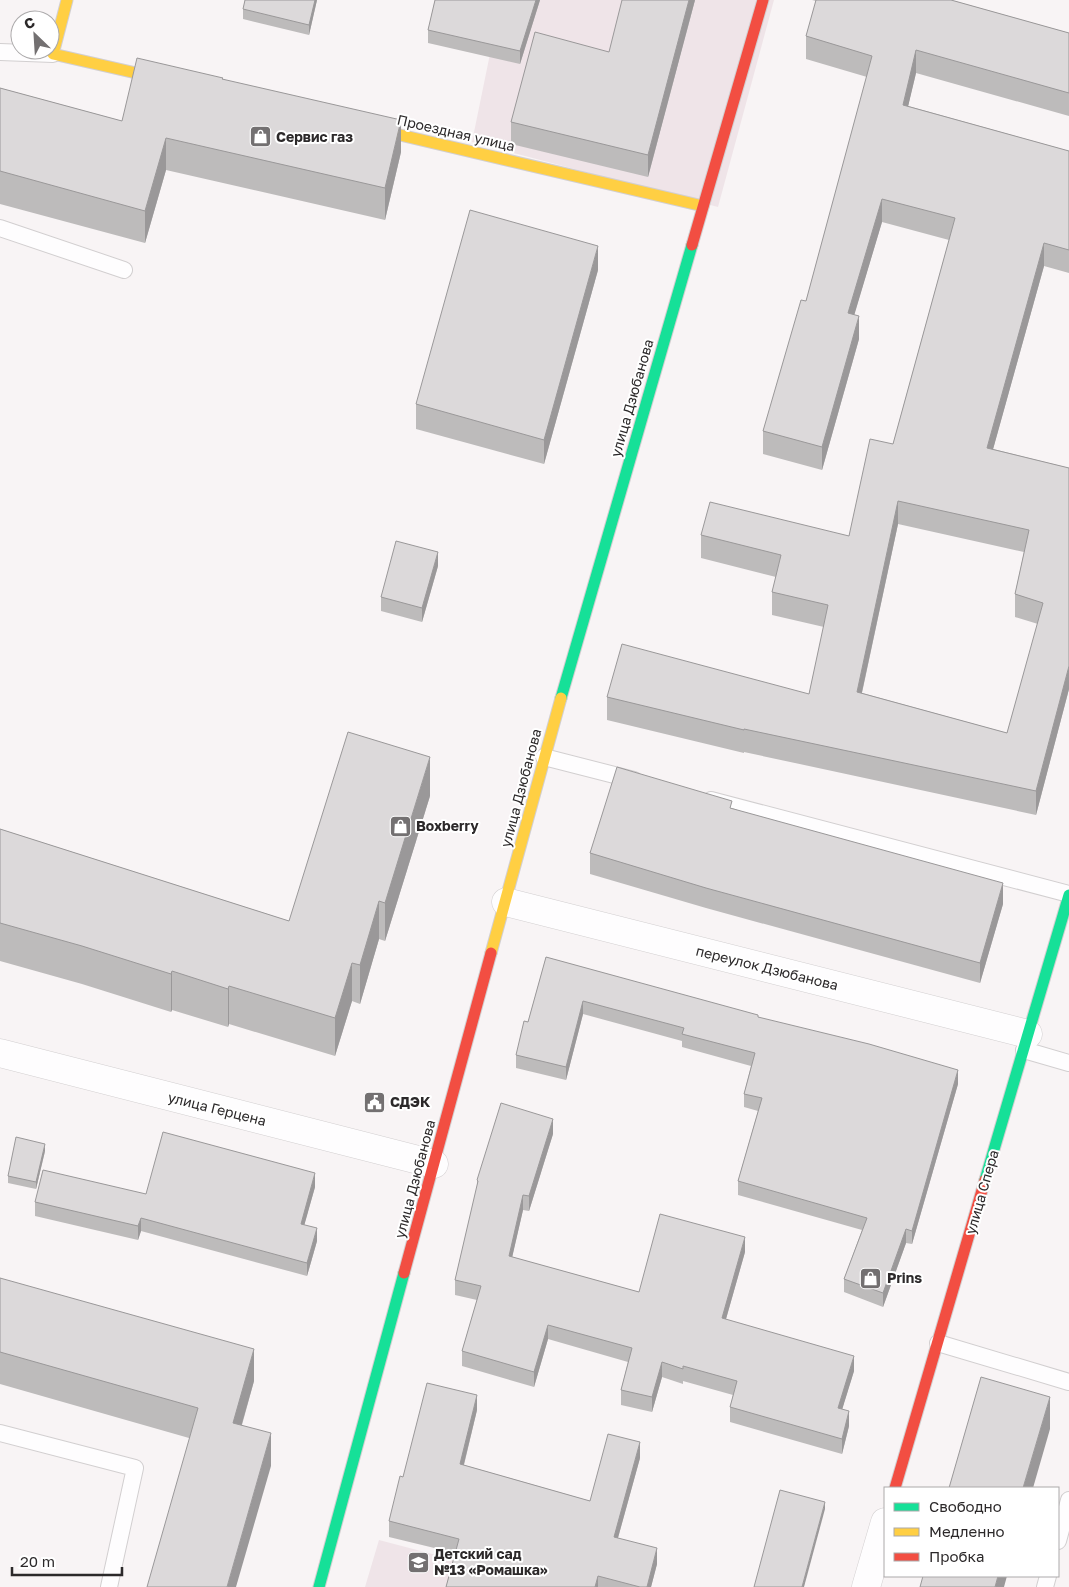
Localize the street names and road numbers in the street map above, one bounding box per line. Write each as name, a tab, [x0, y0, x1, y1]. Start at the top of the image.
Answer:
street label: Проездная улица	[396, 111, 517, 154]
street label: улица Дзюбанова	[607, 337, 656, 459]
street label: улица Дзюбанова	[497, 727, 544, 849]
street label: переулок Дзюбанова	[694, 942, 840, 993]
street label: улица Герцена	[166, 1088, 268, 1129]
street label: улица Дзюбанова	[391, 1118, 438, 1240]
street label: улица Спера	[961, 1148, 1002, 1236]

